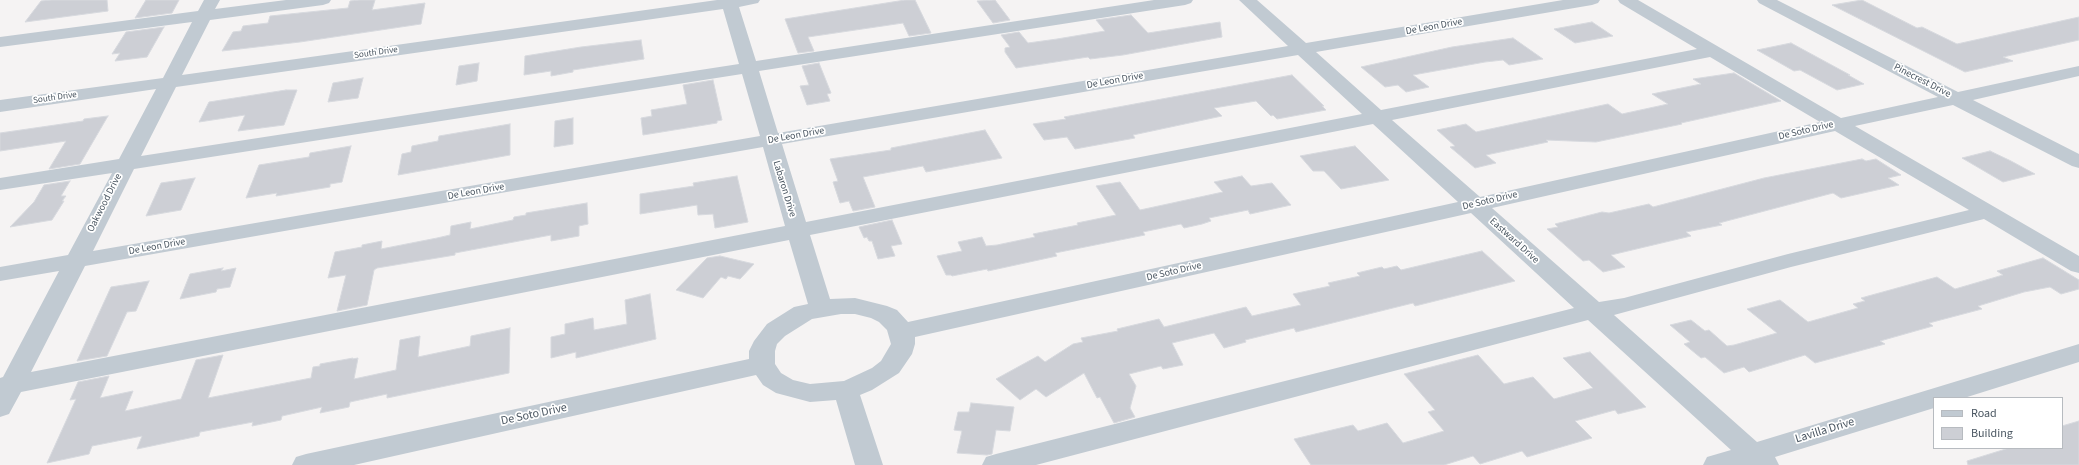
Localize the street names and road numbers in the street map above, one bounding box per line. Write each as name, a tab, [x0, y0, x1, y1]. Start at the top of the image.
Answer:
street label: De Leon Drive	[1405, 16, 1463, 38]
street label: South Drive	[354, 45, 398, 61]
street label: Pinecrest Drive	[1891, 61, 1953, 101]
street label: De Leon Drive	[1086, 70, 1144, 92]
street label: South Drive	[33, 90, 77, 106]
street label: De Soto Drive	[1777, 119, 1835, 143]
street label: De Leon Drive	[767, 125, 825, 147]
street label: Labaron Drive	[770, 159, 798, 219]
street label: Oakwood Drive	[85, 172, 125, 234]
street label: De Leon Drive	[447, 181, 505, 203]
street label: De Soto Drive	[1461, 189, 1519, 213]
street label: Eastward Drive	[1487, 216, 1541, 266]
street label: De Leon Drive	[128, 236, 186, 258]
street label: De Soto Drive	[1145, 260, 1203, 284]
street label: De Soto Drive	[500, 401, 568, 429]
street label: Lavilla Drive	[1794, 415, 1856, 447]

